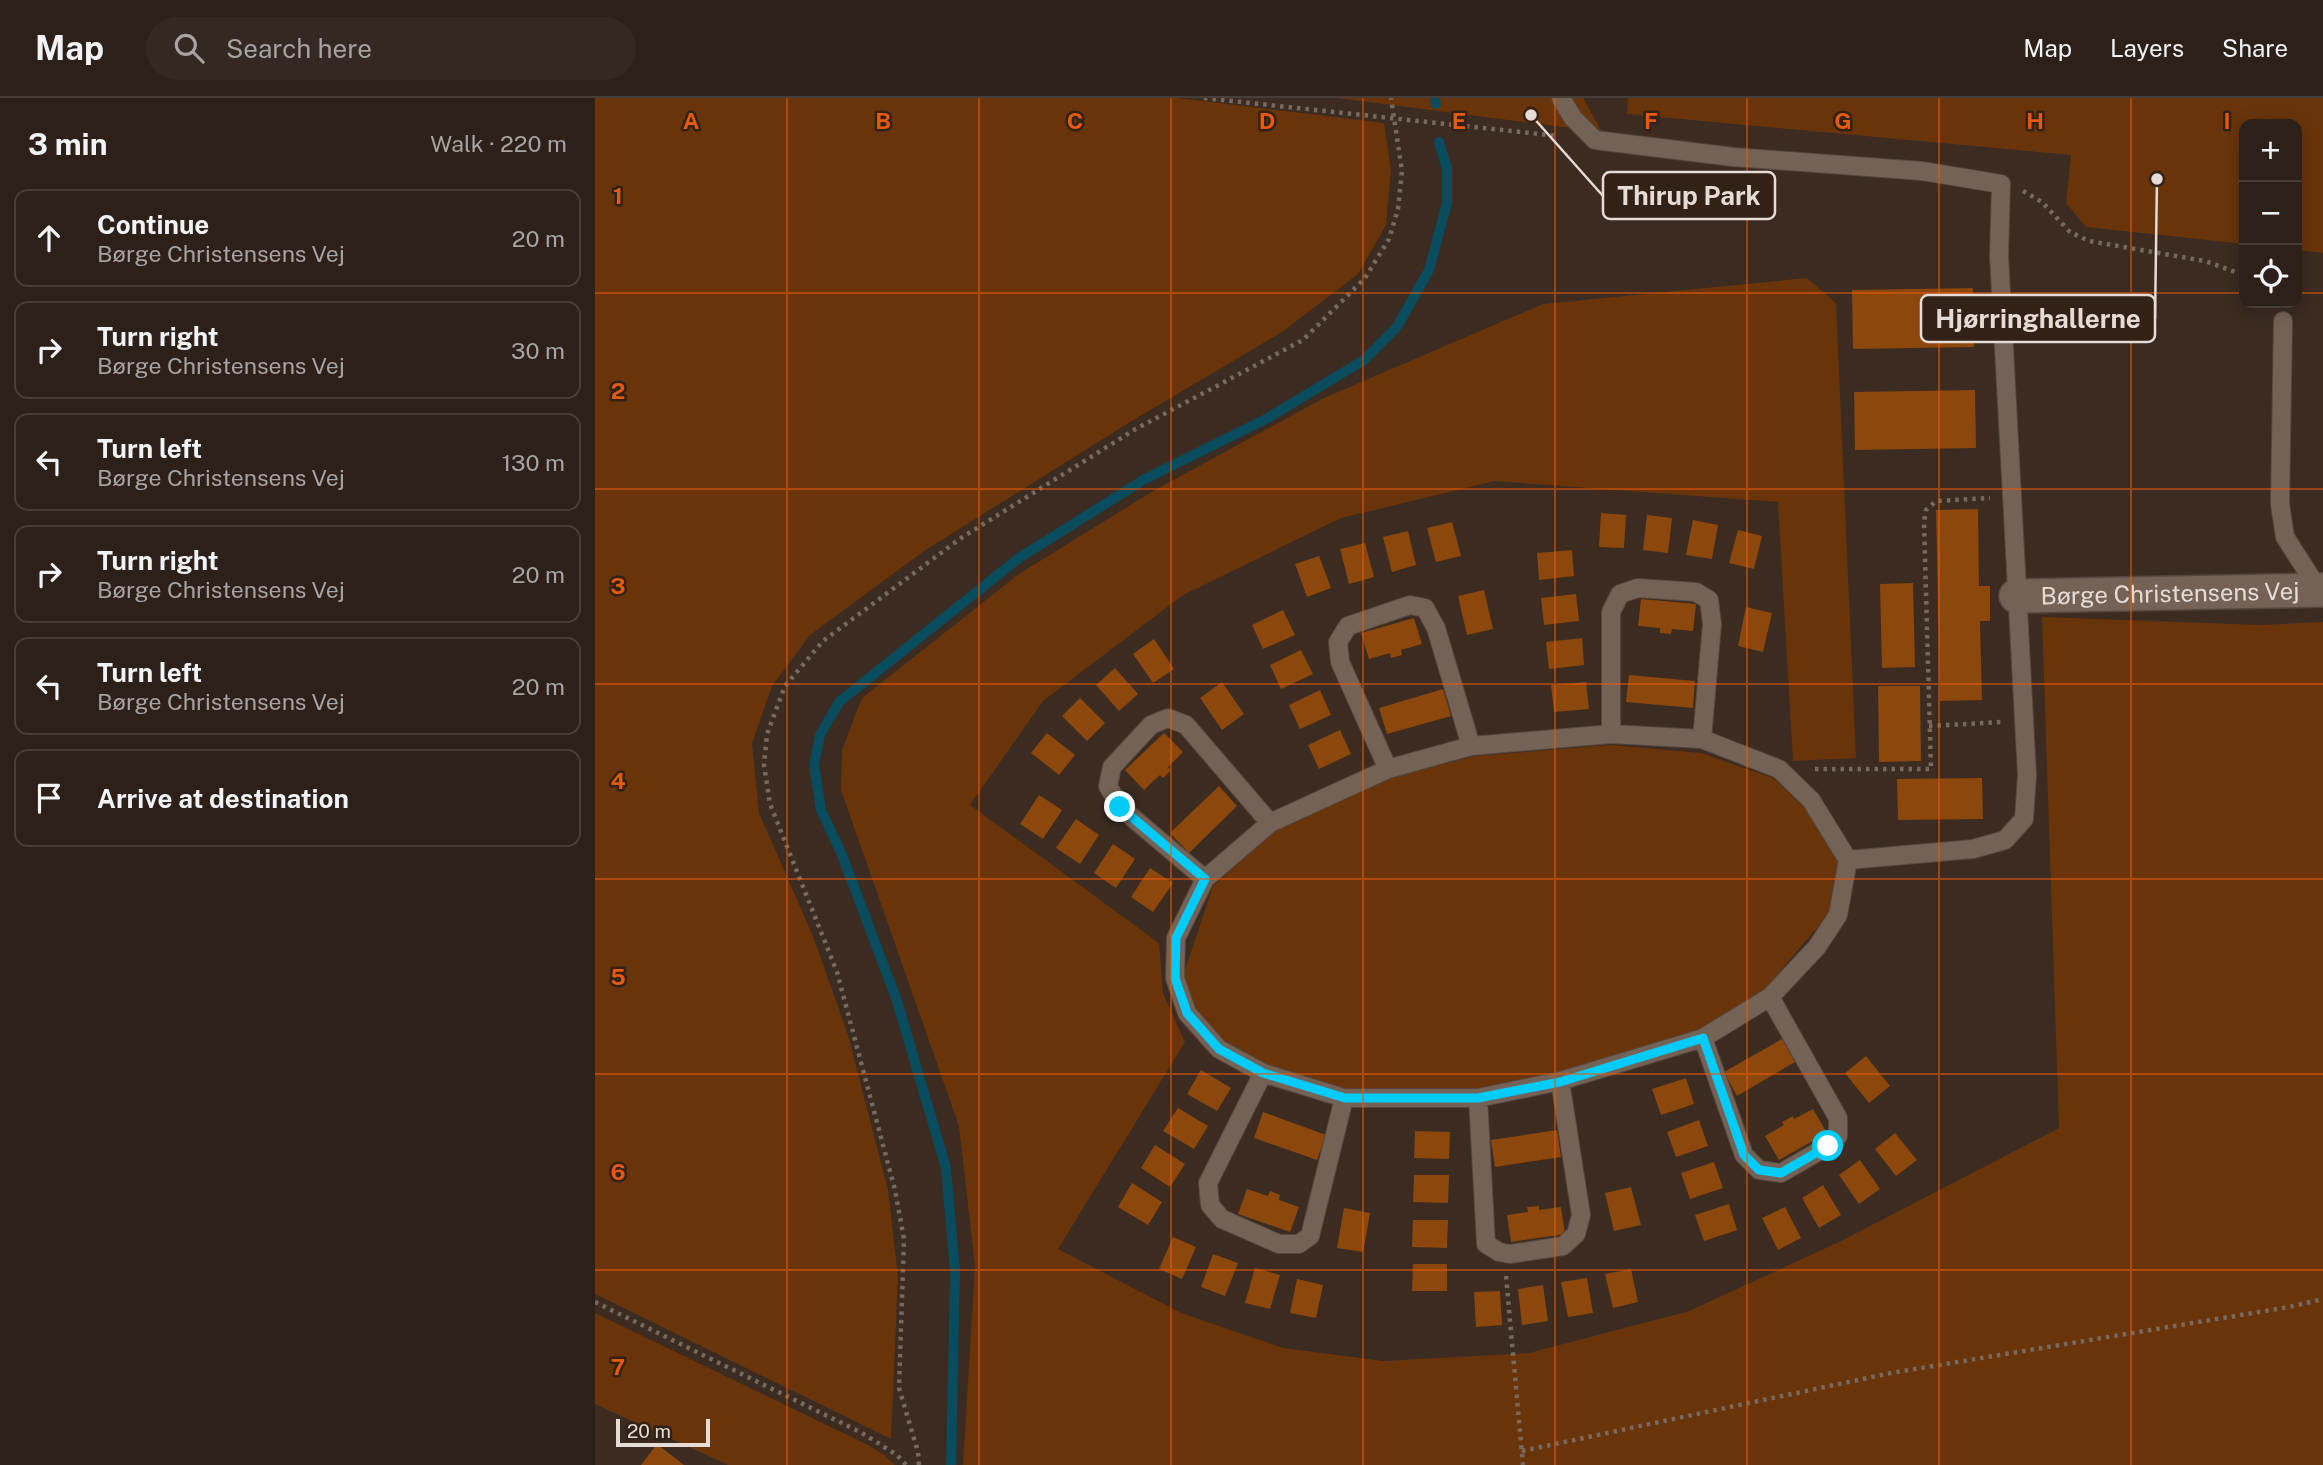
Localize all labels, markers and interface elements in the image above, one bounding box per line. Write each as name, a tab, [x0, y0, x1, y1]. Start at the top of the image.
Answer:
search box	[146, 17, 636, 80]
text: Map	[35, 29, 104, 67]
icon: search	[170, 29, 208, 67]
text: Search here	[226, 33, 372, 64]
text: Map	[2023, 34, 2072, 62]
text: Layers	[2110, 34, 2184, 62]
text: Share	[2222, 34, 2288, 62]
text: A	[683, 107, 700, 134]
text: B	[875, 107, 891, 134]
text: C	[1067, 107, 1083, 134]
text: D	[1259, 107, 1275, 134]
text: E	[1452, 107, 1466, 134]
text: F	[1644, 107, 1658, 134]
text: G	[1834, 107, 1852, 134]
text: H	[2026, 107, 2044, 134]
text: I	[2223, 107, 2231, 134]
map controls	[2239, 119, 2302, 308]
button: +	[2239, 119, 2302, 182]
text: 3 min	[28, 126, 107, 162]
text: Walk · 220 m	[430, 130, 567, 157]
callout: Thirup Park	[1603, 172, 1775, 219]
text: Thirup Park	[1617, 180, 1761, 211]
text: 1	[613, 182, 623, 209]
button: −	[2239, 182, 2302, 245]
text: Continue	[97, 209, 209, 240]
icon: ahead	[30, 219, 68, 257]
text: 20 m	[512, 225, 565, 252]
text: Børge Christensens Vej	[97, 240, 345, 267]
button: locate	[2239, 245, 2302, 308]
callout: Hjørringhallerne	[1921, 295, 2155, 342]
text: Hjørringhallerne	[1935, 303, 2141, 334]
text: Turn right	[97, 321, 219, 352]
icon: right	[30, 331, 68, 369]
text: 30 m	[511, 337, 565, 364]
text: Børge Christensens Vej	[97, 352, 345, 379]
text: 2	[611, 377, 625, 404]
text: Turn left	[97, 433, 202, 464]
icon: left	[30, 443, 68, 481]
text: 130 m	[502, 449, 565, 476]
text: Børge Christensens Vej	[97, 464, 345, 491]
text: Turn right	[97, 545, 219, 576]
icon: right	[30, 555, 68, 593]
text: 20 m	[512, 561, 565, 588]
text: 3	[610, 572, 626, 599]
text: Børge Christensens Vej	[97, 576, 345, 603]
street label: Børge Christensens Vej	[2040, 576, 2300, 610]
text: Turn left	[97, 657, 202, 688]
icon: left	[30, 667, 68, 705]
text: 20 m	[512, 673, 565, 700]
text: Børge Christensens Vej	[97, 688, 345, 715]
text: 4	[610, 767, 626, 794]
icon: arrive	[30, 779, 68, 817]
text: Arrive at destination	[97, 783, 349, 814]
route end	[1104, 791, 1135, 822]
text: 5	[610, 963, 626, 990]
route start	[1812, 1130, 1843, 1161]
text: 6	[610, 1158, 626, 1185]
text: 7	[611, 1353, 625, 1380]
scale bar	[616, 1416, 711, 1448]
text: 20 m	[627, 1420, 671, 1442]

